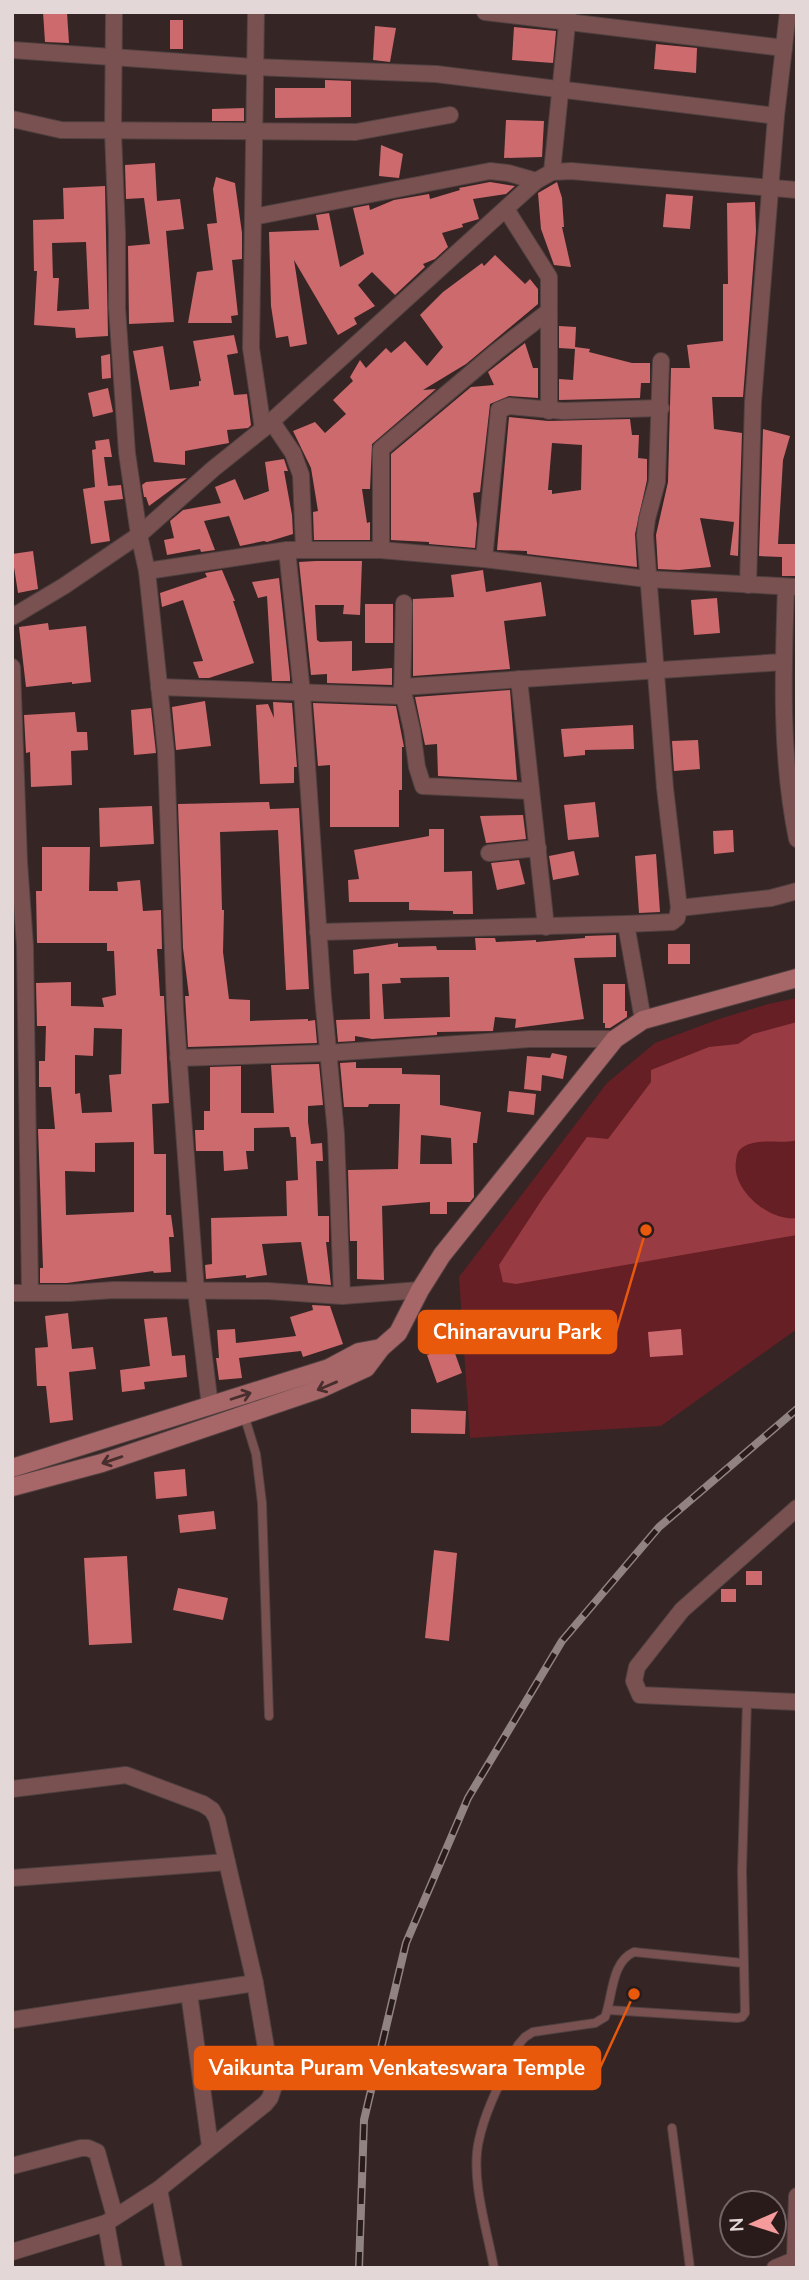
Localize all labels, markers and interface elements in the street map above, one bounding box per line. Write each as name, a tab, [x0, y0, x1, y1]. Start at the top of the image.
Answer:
callout: Chinaravuru Park	[419, 1311, 616, 1353]
text: Chinaravuru Park	[433, 1318, 602, 1346]
one-way arrow	[317, 1380, 338, 1393]
one-way arrow	[230, 1389, 252, 1402]
one-way arrow	[101, 1455, 123, 1467]
callout: Vaikunta Puram Venkateswara Temple	[195, 2047, 600, 2089]
text: Vaikunta Puram Venkateswara Temple	[208, 2054, 585, 2082]
north arrow	[718, 2189, 788, 2259]
text: N	[724, 2217, 750, 2233]

